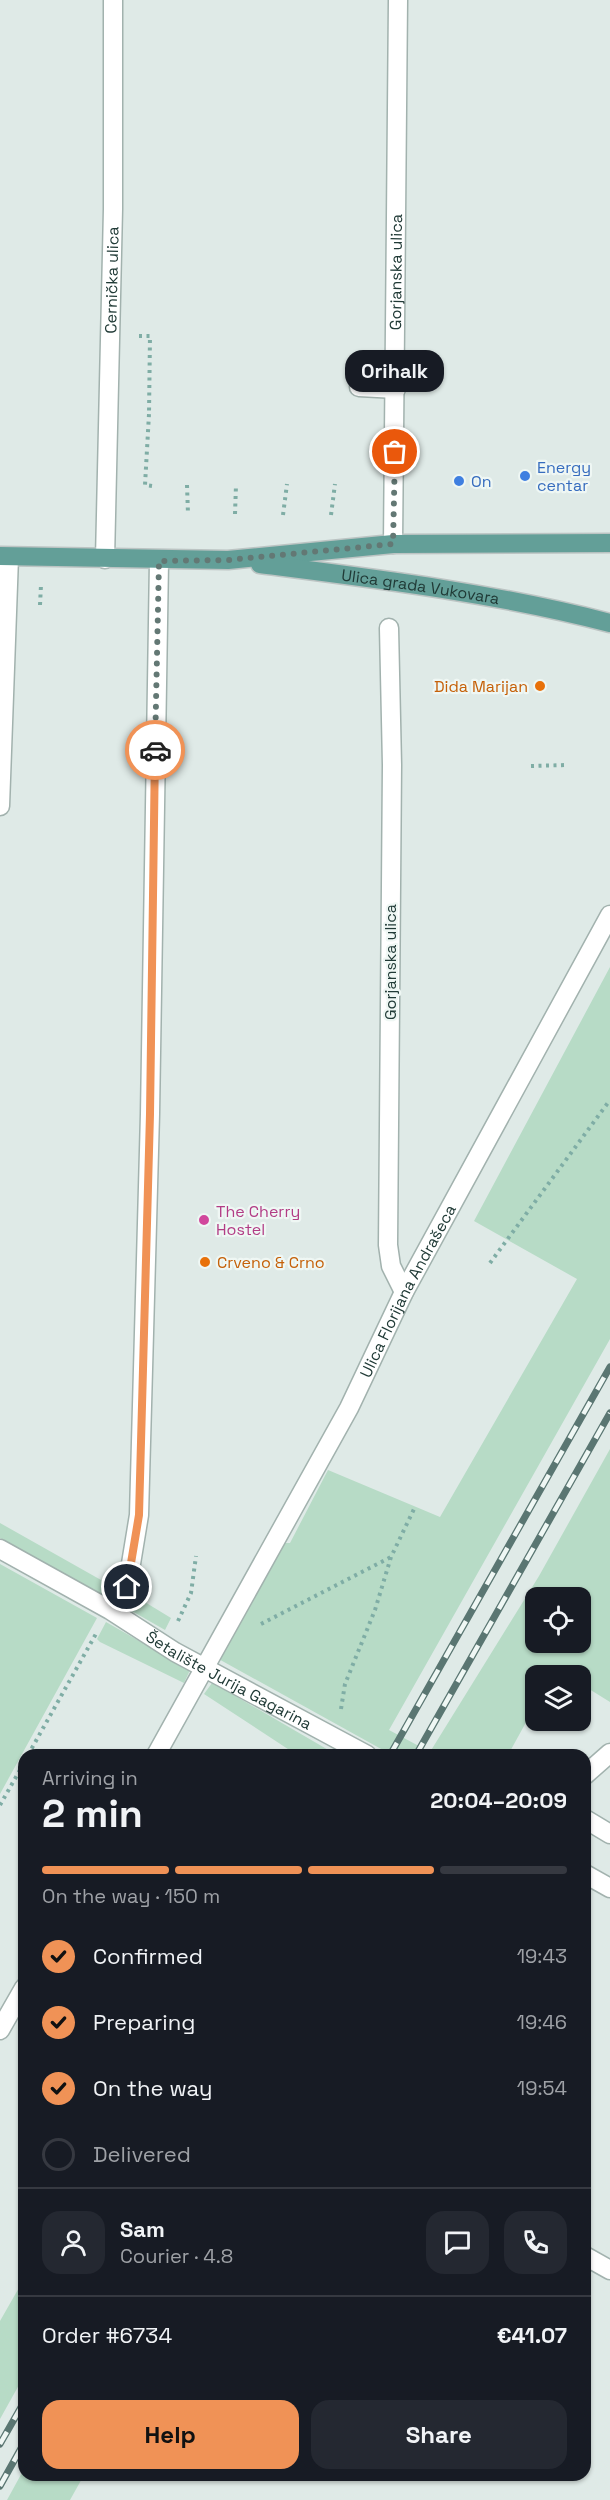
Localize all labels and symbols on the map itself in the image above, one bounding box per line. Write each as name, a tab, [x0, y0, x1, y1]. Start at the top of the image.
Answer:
street label: Gorjanska ulica	[385, 214, 407, 330]
street label: Cernička ulica	[100, 226, 124, 334]
callout: Orihalk	[346, 350, 444, 392]
pin	[369, 426, 420, 477]
place label: Energy centar	[537, 457, 591, 496]
marker: Energy centar	[518, 469, 532, 483]
place label: On	[471, 471, 492, 492]
marker: On	[452, 474, 466, 488]
street label: Ulica grada Vukovara	[340, 565, 501, 609]
place label: Dida Marijan	[434, 676, 528, 697]
marker: Dida Marijan	[533, 679, 547, 693]
courier	[125, 720, 185, 780]
street label: Gorjanska ulica	[380, 904, 401, 1020]
place label: The Cherry Hostel	[216, 1201, 300, 1240]
street label: Ulica Florijana Andrašeca	[355, 1201, 461, 1381]
marker: The Cherry Hostel	[197, 1213, 211, 1227]
place label: Crveno & Crno	[217, 1252, 325, 1273]
marker: Crveno & Crno	[198, 1255, 212, 1269]
pin	[101, 1561, 152, 1612]
street label: Šetalište Jurija Gagarina	[142, 1626, 315, 1735]

